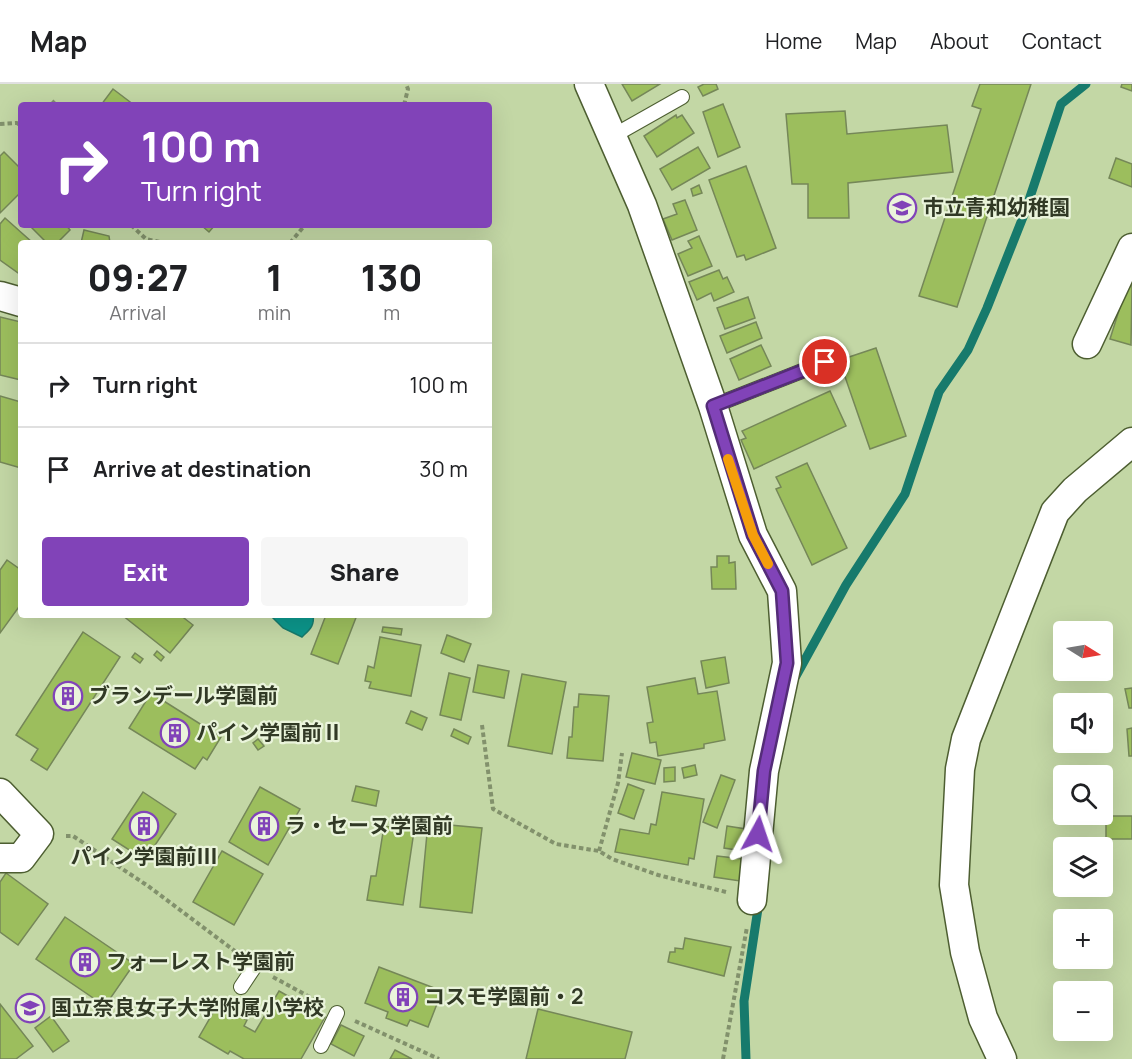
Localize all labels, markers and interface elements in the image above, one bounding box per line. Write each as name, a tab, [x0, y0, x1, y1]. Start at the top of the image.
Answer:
text: Map	[30, 22, 87, 60]
text: Home	[765, 27, 822, 55]
text: Map	[855, 27, 897, 55]
text: About	[930, 27, 989, 55]
text: Contact	[1022, 27, 1102, 55]
text: 100 m	[141, 117, 261, 175]
icon: right	[42, 126, 120, 204]
text: Turn right	[141, 172, 262, 209]
school or university icon: 市立青和幼稚園	[886, 192, 918, 224]
place label: 市立青和幼稚園	[923, 193, 1070, 221]
text: 09:27	[87, 253, 188, 302]
text: 1	[266, 253, 283, 302]
text: 130	[361, 253, 423, 302]
text: Arrival	[109, 299, 166, 326]
text: min	[258, 299, 291, 326]
text: m	[383, 299, 400, 326]
pin	[799, 336, 850, 387]
icon: arrive	[808, 345, 841, 378]
icon: right	[42, 369, 75, 402]
text: Turn right	[93, 370, 198, 400]
text: 100 m	[410, 370, 468, 400]
icon: arrive	[42, 453, 75, 486]
text: Arrive at destination	[93, 454, 311, 484]
text: 30 m	[419, 454, 468, 484]
button: Exit	[42, 537, 249, 606]
button: Share	[261, 537, 468, 606]
north arrow	[1053, 621, 1113, 681]
map controls	[1053, 621, 1113, 1041]
building icon: ブランデール学園前	[52, 680, 84, 712]
place label: ブランデール学園前	[89, 681, 278, 709]
button: sound	[1053, 693, 1113, 753]
building icon: パイン学園前Ⅱ	[159, 717, 191, 749]
place label: パイン学園前Ⅱ	[196, 718, 343, 746]
button: search	[1053, 765, 1113, 825]
position arrow	[726, 802, 790, 866]
building icon: パイン学園前Ⅲ	[128, 810, 160, 842]
building icon: ラ・セーヌ学園前	[248, 810, 280, 842]
place label: ラ・セーヌ学園前	[285, 811, 453, 839]
button: layers	[1053, 837, 1113, 897]
place label: パイン学園前Ⅲ	[71, 842, 218, 870]
button: +	[1053, 909, 1113, 969]
building icon: フォーレスト学園前	[69, 946, 101, 978]
place label: フォーレスト学園前	[106, 947, 295, 975]
building icon: コスモ学園前・2	[387, 981, 419, 1013]
button: −	[1053, 981, 1113, 1041]
place label: コスモ学園前・2	[424, 982, 584, 1010]
school or university icon: 国立奈良女子大学附属小学校	[14, 992, 46, 1024]
place label: 国立奈良女子大学附属小学校	[51, 993, 324, 1021]

